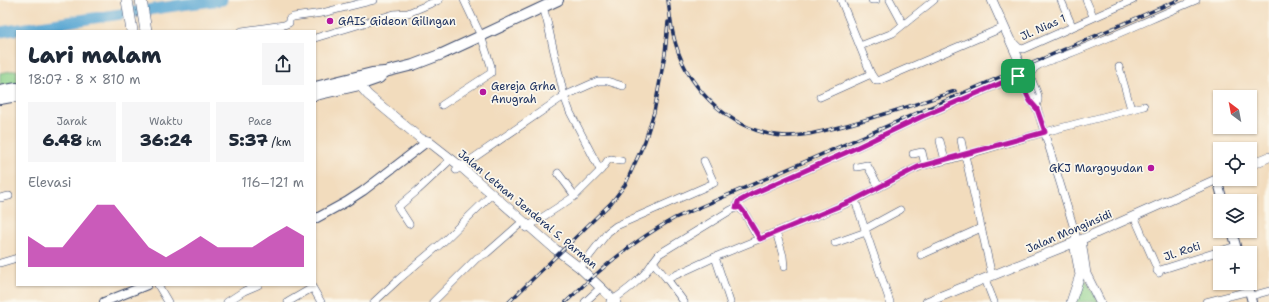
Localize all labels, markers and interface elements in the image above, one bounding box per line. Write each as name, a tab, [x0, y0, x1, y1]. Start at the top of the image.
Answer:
street label: Jl. Nias 1	[1018, 11, 1068, 44]
place label: GAIS Gideon Gilingan	[338, 14, 456, 29]
marker: GAIS Gideon Gilingan	[325, 16, 335, 26]
text: Lari malam	[28, 41, 161, 70]
button: share	[262, 43, 304, 85]
pin	[1001, 59, 1035, 93]
icon: arrive	[1007, 65, 1029, 87]
text: 18:07 · 8 × 810 m	[28, 71, 140, 88]
place label: Gereja Grha Anugrah	[491, 79, 556, 107]
marker: Gereja Grha Anugrah	[478, 87, 488, 97]
north arrow	[1213, 90, 1257, 134]
map controls	[1213, 90, 1257, 290]
text: Jarak	[57, 114, 87, 129]
text: Waktu	[149, 114, 183, 129]
text: Pace	[248, 114, 272, 129]
text: 6.48	[42, 129, 82, 151]
text: 36:24	[140, 129, 192, 151]
text: 5:37	[229, 129, 268, 151]
text: km	[82, 135, 102, 150]
text: /km	[268, 135, 291, 150]
button: locate	[1213, 142, 1257, 186]
street label: Jalan Letnan Jenderal S. Parman	[455, 147, 601, 272]
place label: GKJ Margoyudan	[1049, 161, 1143, 176]
marker: GKJ Margoyudan	[1146, 163, 1156, 173]
text: Elevasi	[28, 174, 71, 191]
text: 116–121 m	[242, 174, 304, 191]
button: layers	[1213, 194, 1257, 238]
street label: Jalan Monginsidi	[1024, 207, 1115, 256]
street label: Jl. Roti	[1162, 238, 1203, 264]
button: +	[1213, 246, 1257, 290]

